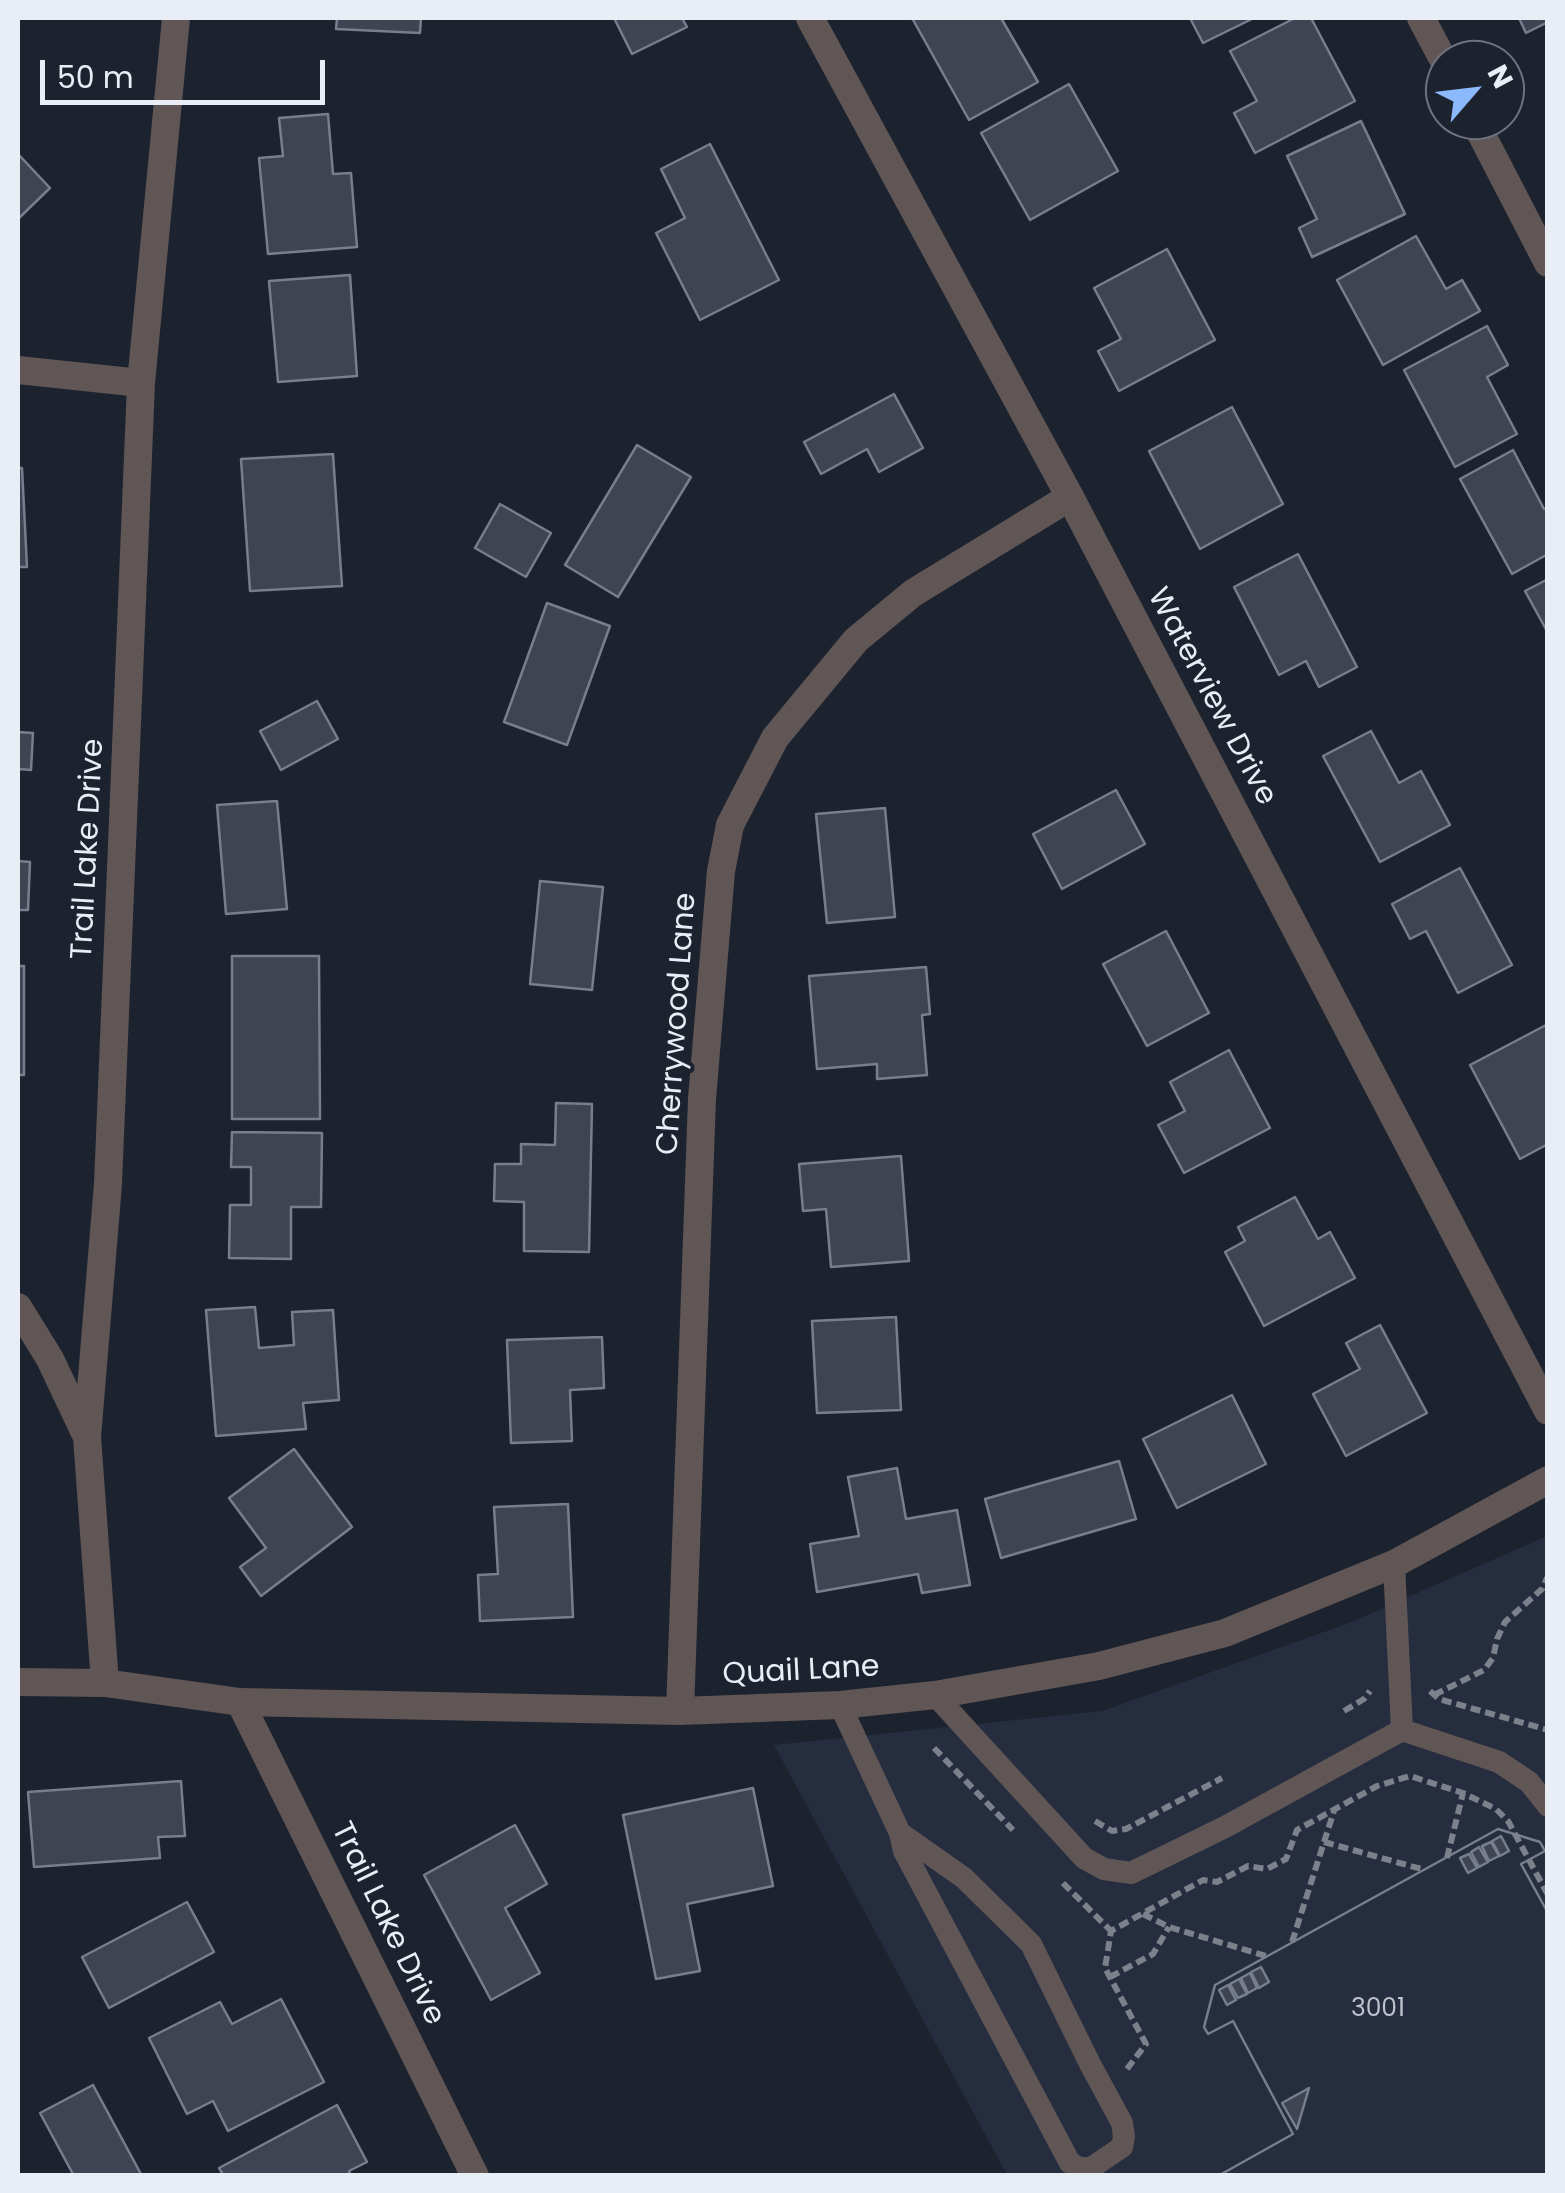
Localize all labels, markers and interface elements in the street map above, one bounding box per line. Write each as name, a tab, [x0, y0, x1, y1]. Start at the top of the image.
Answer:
scale bar	[45, 40, 330, 102]
north arrow	[1425, 40, 1525, 140]
text: 50 m	[57, 56, 134, 99]
text: N	[1478, 58, 1522, 95]
street label: Waterview Drive	[1139, 582, 1283, 812]
street label: Trail Lake Drive	[65, 738, 113, 960]
street label: Cherrywood Lane	[651, 892, 705, 1156]
street label: Quail Lane	[722, 1650, 880, 1694]
street label: Trail Lake Drive	[322, 1817, 452, 2031]
house number: 3001	[1351, 1995, 1405, 2025]

